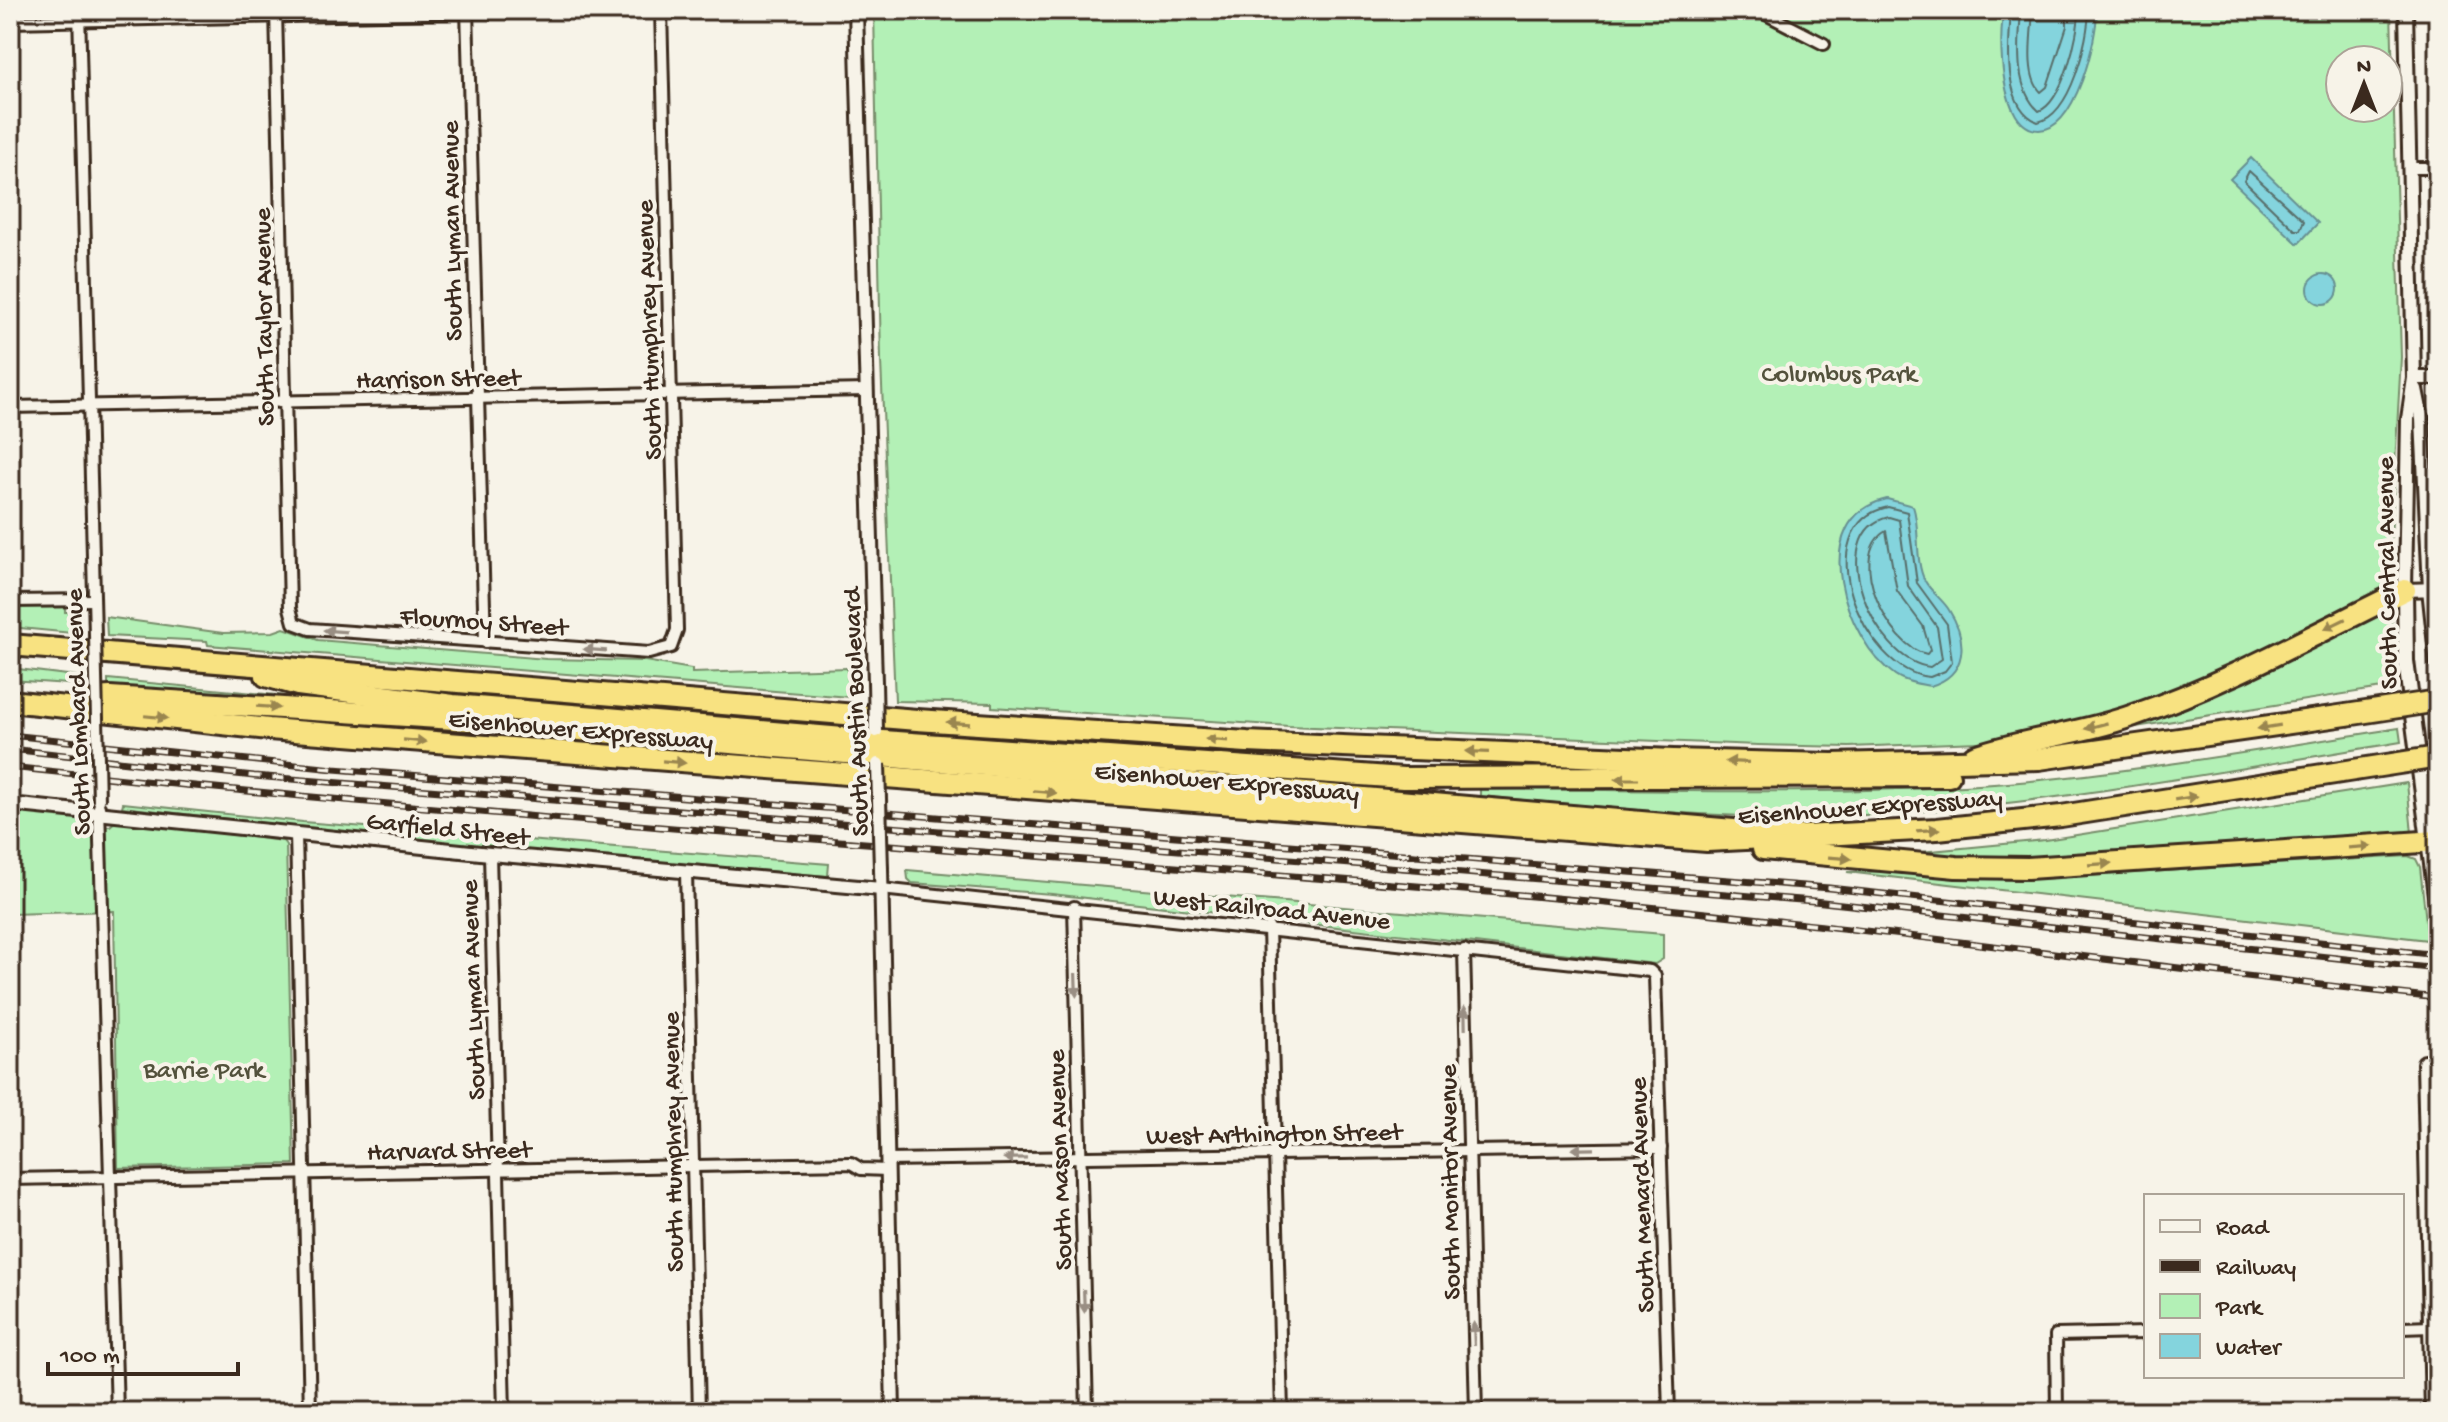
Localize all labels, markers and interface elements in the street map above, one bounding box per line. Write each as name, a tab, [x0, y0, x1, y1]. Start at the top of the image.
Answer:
north arrow	[2324, 44, 2404, 124]
text: N	[2357, 55, 2371, 81]
street label: South Lyman Avenue	[437, 120, 472, 341]
street label: South Humphrey Avenue	[631, 199, 672, 461]
street label: South Taylor Avenue	[249, 207, 284, 426]
park label: Columbus Park	[1761, 361, 1919, 392]
street label: Harrison Street	[356, 365, 523, 398]
street label: South Central Avenue	[2372, 456, 2407, 690]
street label: South Austin Boulevard	[839, 585, 878, 837]
street label: South Lombard Avenue	[61, 587, 100, 836]
street label: Flournoy Street	[398, 603, 571, 646]
one-way arrow	[2323, 617, 2347, 631]
one-way arrow	[322, 624, 347, 637]
one-way arrow	[582, 643, 607, 656]
one-way arrow	[256, 701, 281, 714]
street label: Eisenhower Expressway	[447, 705, 714, 760]
one-way arrow	[144, 710, 169, 723]
one-way arrow	[945, 716, 970, 729]
one-way arrow	[2084, 720, 2108, 733]
one-way arrow	[2256, 721, 2281, 734]
one-way arrow	[1205, 733, 1230, 746]
one-way arrow	[403, 734, 428, 747]
one-way arrow	[1464, 746, 1489, 759]
one-way arrow	[1724, 755, 1749, 768]
one-way arrow	[662, 756, 687, 769]
street label: Eisenhower Expressway	[1093, 757, 1360, 812]
one-way arrow	[1614, 773, 1639, 785]
street label: Eisenhower Expressway	[1737, 785, 2004, 834]
one-way arrow	[1033, 786, 1058, 799]
one-way arrow	[2174, 791, 2199, 803]
street label: Garfield Street	[365, 808, 533, 856]
one-way arrow	[1916, 823, 1941, 836]
one-way arrow	[2347, 841, 2373, 854]
one-way arrow	[1828, 852, 1853, 865]
one-way arrow	[2088, 857, 2113, 870]
street label: South Lyman Avenue	[456, 879, 495, 1101]
street label: West Railroad Avenue	[1152, 884, 1392, 939]
one-way arrow	[1069, 973, 1082, 998]
one-way arrow	[1459, 1005, 1472, 1030]
street label: South Humphrey Avenue	[658, 1011, 693, 1272]
street label: South Mason Avenue	[1043, 1048, 1082, 1271]
park label: Barrie Park	[143, 1057, 267, 1088]
street label: South Monitor Avenue	[1435, 1063, 1470, 1300]
street label: South Menard Avenue	[1625, 1076, 1664, 1313]
street label: West Arthington Street	[1146, 1119, 1405, 1154]
street label: Harvard Street	[367, 1137, 534, 1170]
one-way arrow	[1570, 1143, 1595, 1155]
one-way arrow	[1002, 1151, 1027, 1164]
legend	[2144, 1194, 2404, 1378]
text: Road	[2216, 1215, 2270, 1244]
text: Railway	[2216, 1255, 2296, 1284]
one-way arrow	[1078, 1289, 1091, 1314]
text: Park	[2215, 1295, 2264, 1324]
one-way arrow	[1467, 1321, 1480, 1346]
scale bar	[48, 1326, 238, 1376]
text: Water	[2216, 1335, 2283, 1364]
text: 100 m	[59, 1343, 120, 1372]

